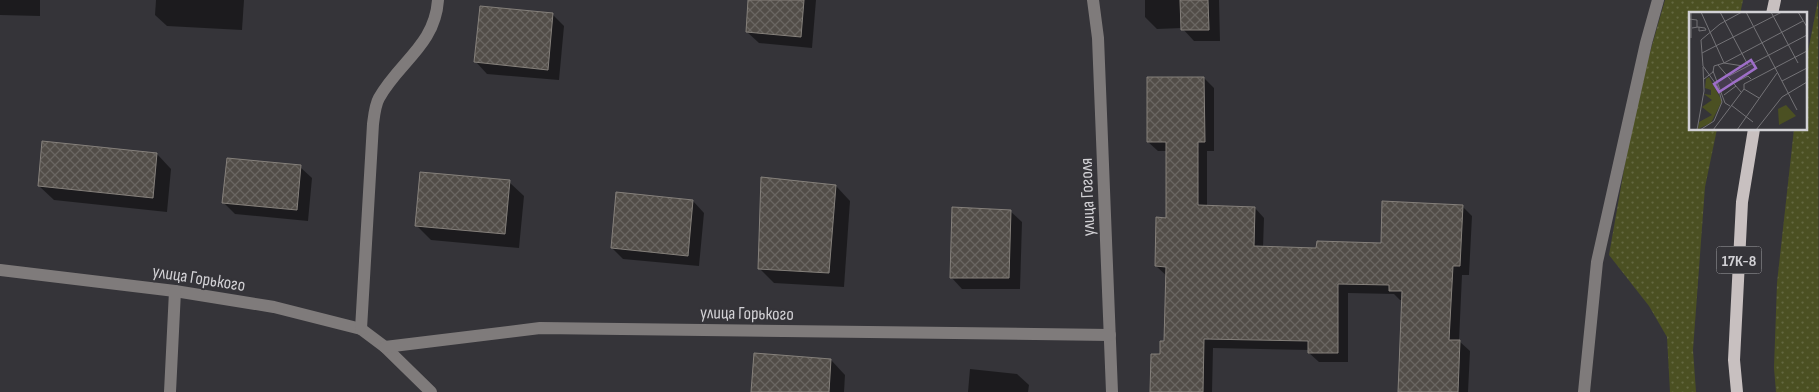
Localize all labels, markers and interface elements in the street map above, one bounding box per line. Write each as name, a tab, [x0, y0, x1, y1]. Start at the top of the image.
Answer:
inset map	[1689, 12, 1806, 130]
street label: улица Гоголя	[1076, 157, 1099, 236]
road number: 17К-8	[1716, 246, 1762, 274]
street label: улица Горького	[151, 261, 247, 296]
street label: улица Горького	[700, 302, 794, 325]

